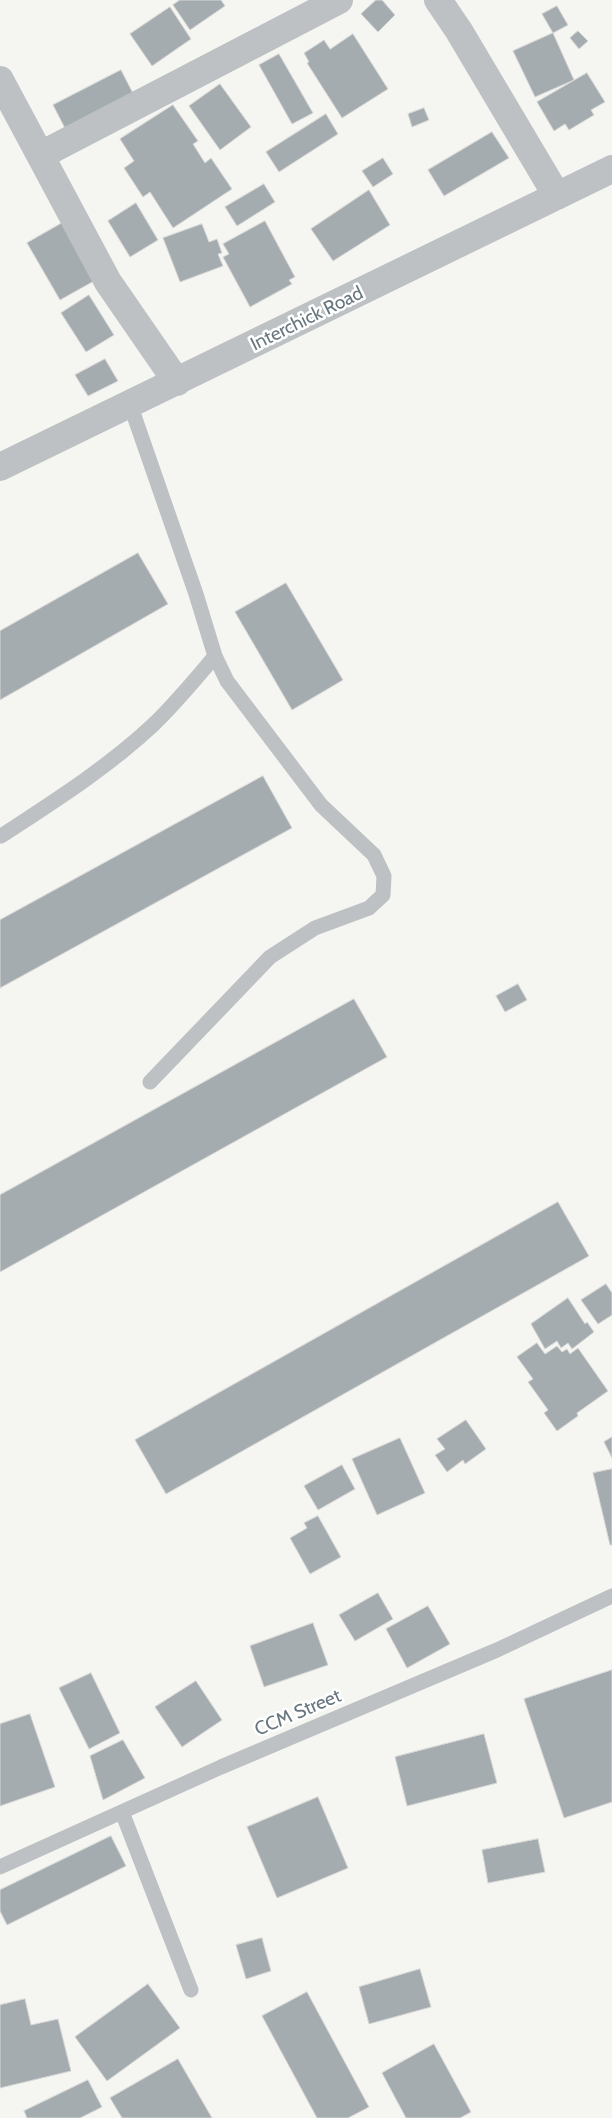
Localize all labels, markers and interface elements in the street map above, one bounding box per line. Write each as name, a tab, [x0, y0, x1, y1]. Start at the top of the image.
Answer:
street label: Interchick Road	[247, 282, 367, 356]
street label: CCM Street	[251, 1685, 345, 1741]

